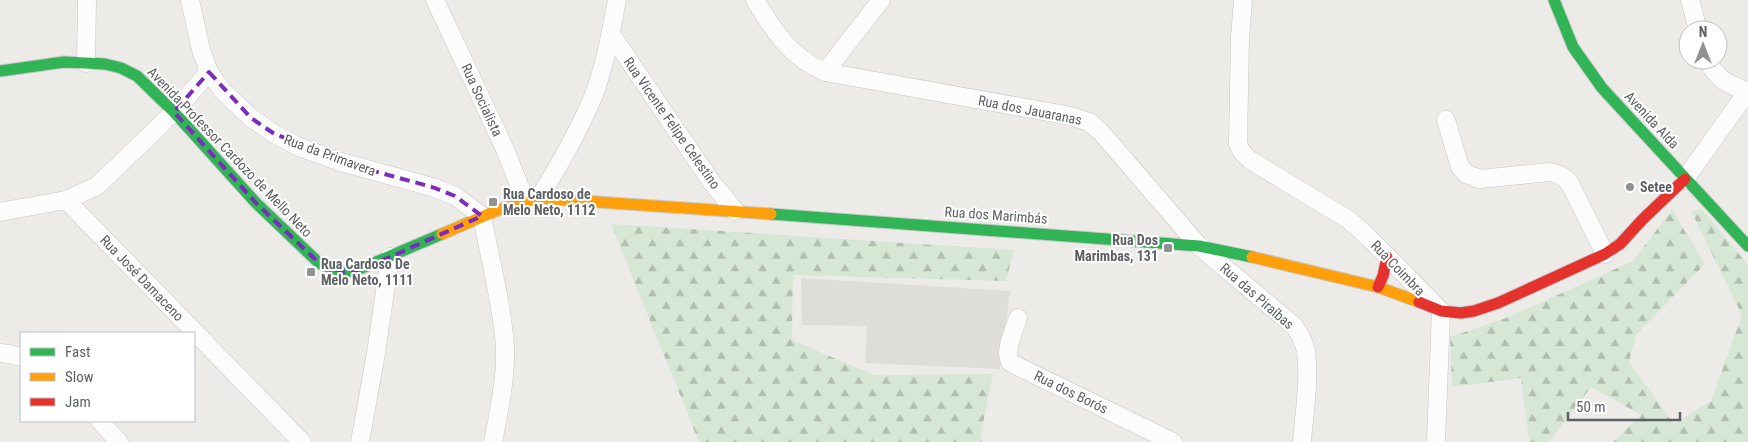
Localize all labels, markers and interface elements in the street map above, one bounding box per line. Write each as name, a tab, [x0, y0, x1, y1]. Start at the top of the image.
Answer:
north arrow	[1678, 20, 1728, 70]
text: N	[1699, 24, 1707, 40]
street label: Rua Vicente Felipe Celestino	[620, 54, 724, 192]
street label: Rua Socialista	[458, 61, 506, 139]
street label: Avenida Professor Cardozo de Mello Neto	[144, 64, 316, 240]
street label: Avenida Alda	[1622, 88, 1682, 152]
street label: Rua dos Jauaranas	[977, 92, 1083, 128]
street label: Rua da Primavera	[282, 131, 378, 179]
place label: Setee	[1640, 179, 1672, 195]
marker: Setee	[1624, 181, 1636, 193]
place label: Rua Cardoso de Melo Neto, 1112	[503, 186, 595, 218]
marker: Rua Cardoso de Melo Neto, 1112	[487, 196, 499, 208]
street label: Rua dos Marimbás	[944, 203, 1048, 227]
street label: Rua José Damaceno	[97, 232, 187, 324]
place label: Rua Dos Marimbas, 131	[1074, 232, 1158, 264]
street label: Rua Coimbra	[1368, 237, 1428, 299]
marker: Rua Dos Marimbas, 131	[1162, 242, 1174, 254]
place label: Rua Cardoso De Melo Neto, 1111	[321, 256, 413, 288]
street label: Rua das Piraíbas	[1217, 260, 1297, 332]
marker: Rua Cardoso De Melo Neto, 1111	[305, 266, 317, 278]
legend	[20, 332, 195, 422]
text: Fast	[65, 343, 90, 361]
street label: Rua dos Borós	[1032, 367, 1110, 417]
text: Slow	[65, 368, 94, 386]
scale bar	[1568, 390, 1680, 422]
text: Jam	[65, 393, 91, 411]
text: 50 m	[1576, 398, 1606, 416]

